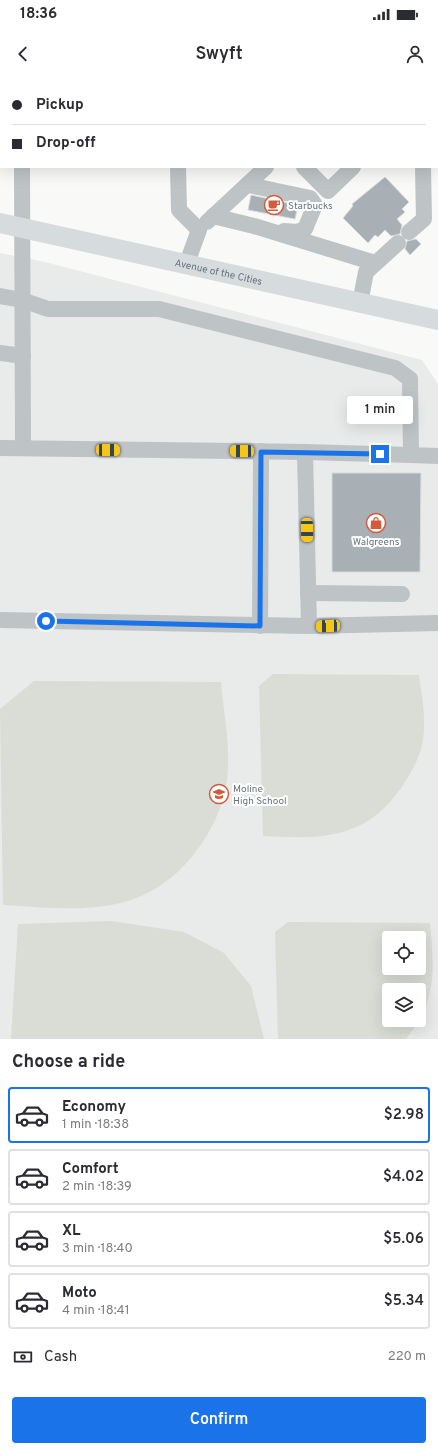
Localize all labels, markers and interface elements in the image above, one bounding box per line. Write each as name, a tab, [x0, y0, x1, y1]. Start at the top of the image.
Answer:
text: 18:36	[20, 5, 57, 24]
icon: back	[12, 43, 34, 65]
text: Swyft	[195, 43, 243, 66]
icon: person	[404, 43, 426, 65]
text: Pickup	[36, 96, 84, 115]
text: Drop-off	[36, 134, 96, 153]
cafe icon: Starbucks	[263, 194, 285, 216]
place label: Starbucks	[288, 200, 333, 213]
street label: Avenue of the Cities	[173, 257, 264, 289]
callout: 1 min	[347, 396, 413, 424]
text: 1 min	[365, 402, 395, 418]
car	[96, 444, 120, 456]
car	[230, 445, 254, 457]
route end	[371, 445, 389, 463]
shop icon: Walgreens	[365, 512, 387, 534]
car	[301, 518, 313, 542]
place label: Walgreens	[353, 536, 400, 549]
route start	[37, 612, 55, 630]
car	[316, 620, 340, 632]
school or university icon: Moline High School	[208, 783, 230, 805]
place label: Moline High School	[233, 783, 287, 808]
map controls	[382, 931, 426, 1027]
button: locate	[382, 931, 426, 975]
button: layers	[382, 983, 426, 1027]
text: Choose a ride	[12, 1051, 125, 1074]
icon: car	[14, 1097, 50, 1133]
text: Economy	[62, 1098, 126, 1117]
text: $2.98	[384, 1106, 424, 1125]
text: 1 min · 18:38	[62, 1117, 129, 1133]
icon: car	[14, 1159, 50, 1195]
text: Comfort	[62, 1160, 119, 1179]
text: $4.02	[383, 1168, 424, 1187]
text: 2 min · 18:39	[62, 1179, 132, 1195]
icon: car	[14, 1221, 50, 1257]
text: XL	[62, 1222, 80, 1241]
text: $5.06	[383, 1230, 424, 1249]
text: 3 min · 18:40	[62, 1241, 133, 1257]
icon: car	[14, 1283, 50, 1319]
text: Moto	[62, 1284, 97, 1303]
text: $5.34	[384, 1292, 424, 1311]
text: 4 min · 18:41	[62, 1303, 130, 1319]
icon: cash	[12, 1346, 34, 1368]
text: Cash	[44, 1348, 77, 1367]
text: 220 m	[388, 1349, 426, 1365]
button: Confirm	[12, 1397, 426, 1443]

